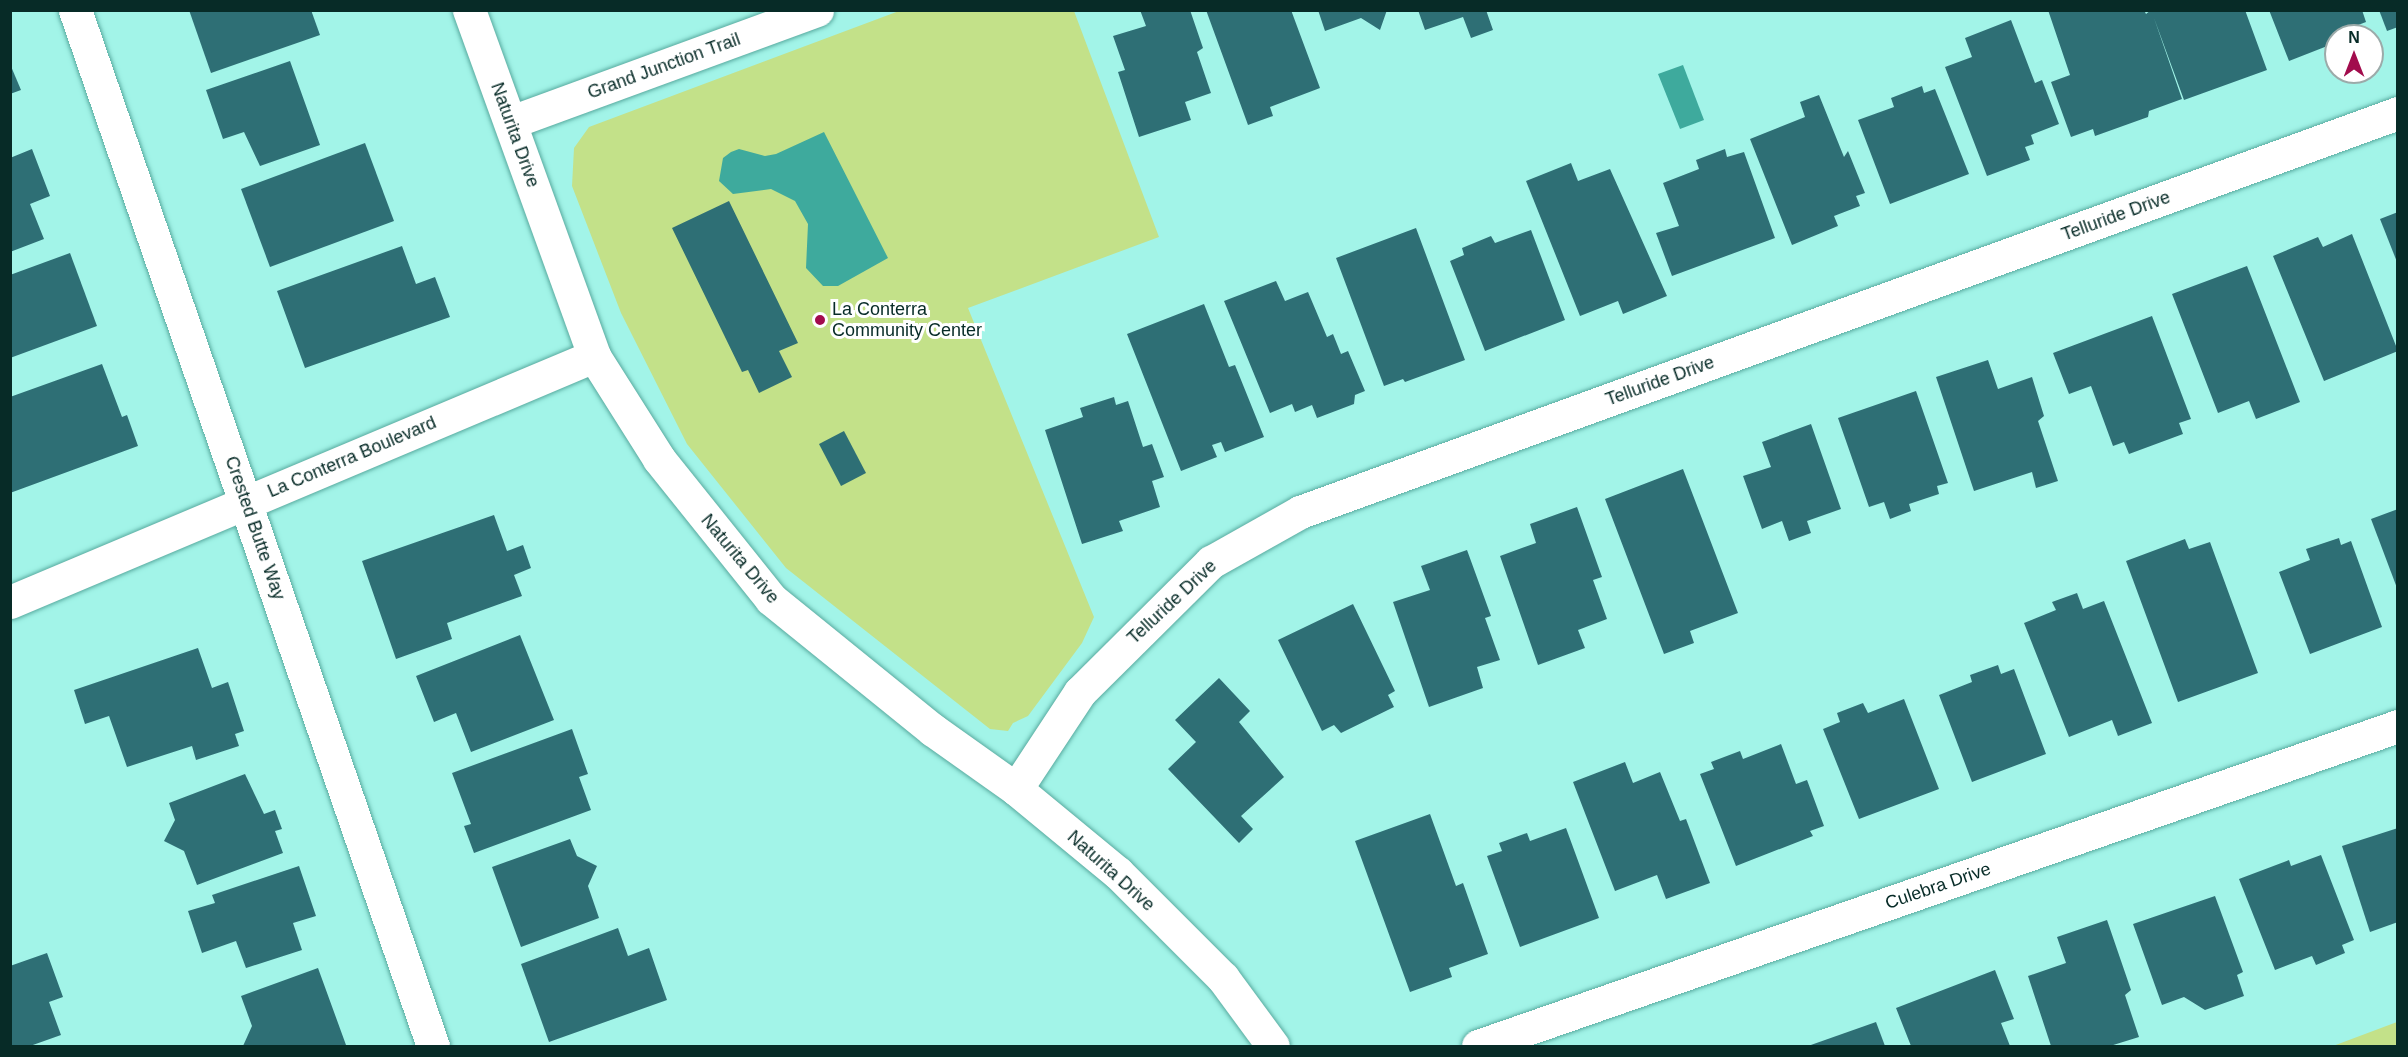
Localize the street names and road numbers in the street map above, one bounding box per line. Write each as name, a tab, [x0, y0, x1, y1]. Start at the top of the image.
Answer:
street label: Grand Junction Trail	[584, 28, 744, 104]
street label: Naturita Drive	[486, 80, 544, 190]
street label: Telluride Drive	[2059, 186, 2173, 246]
street label: Telluride Drive	[1603, 351, 1717, 411]
street label: La Conterra Boulevard	[264, 412, 440, 502]
street label: Crested Butte Way	[220, 453, 290, 603]
street label: Naturita Drive	[696, 510, 784, 608]
street label: Telluride Drive	[1123, 555, 1221, 649]
street label: Naturita Drive	[1063, 826, 1159, 916]
street label: Culebra Drive	[1882, 858, 1994, 914]

